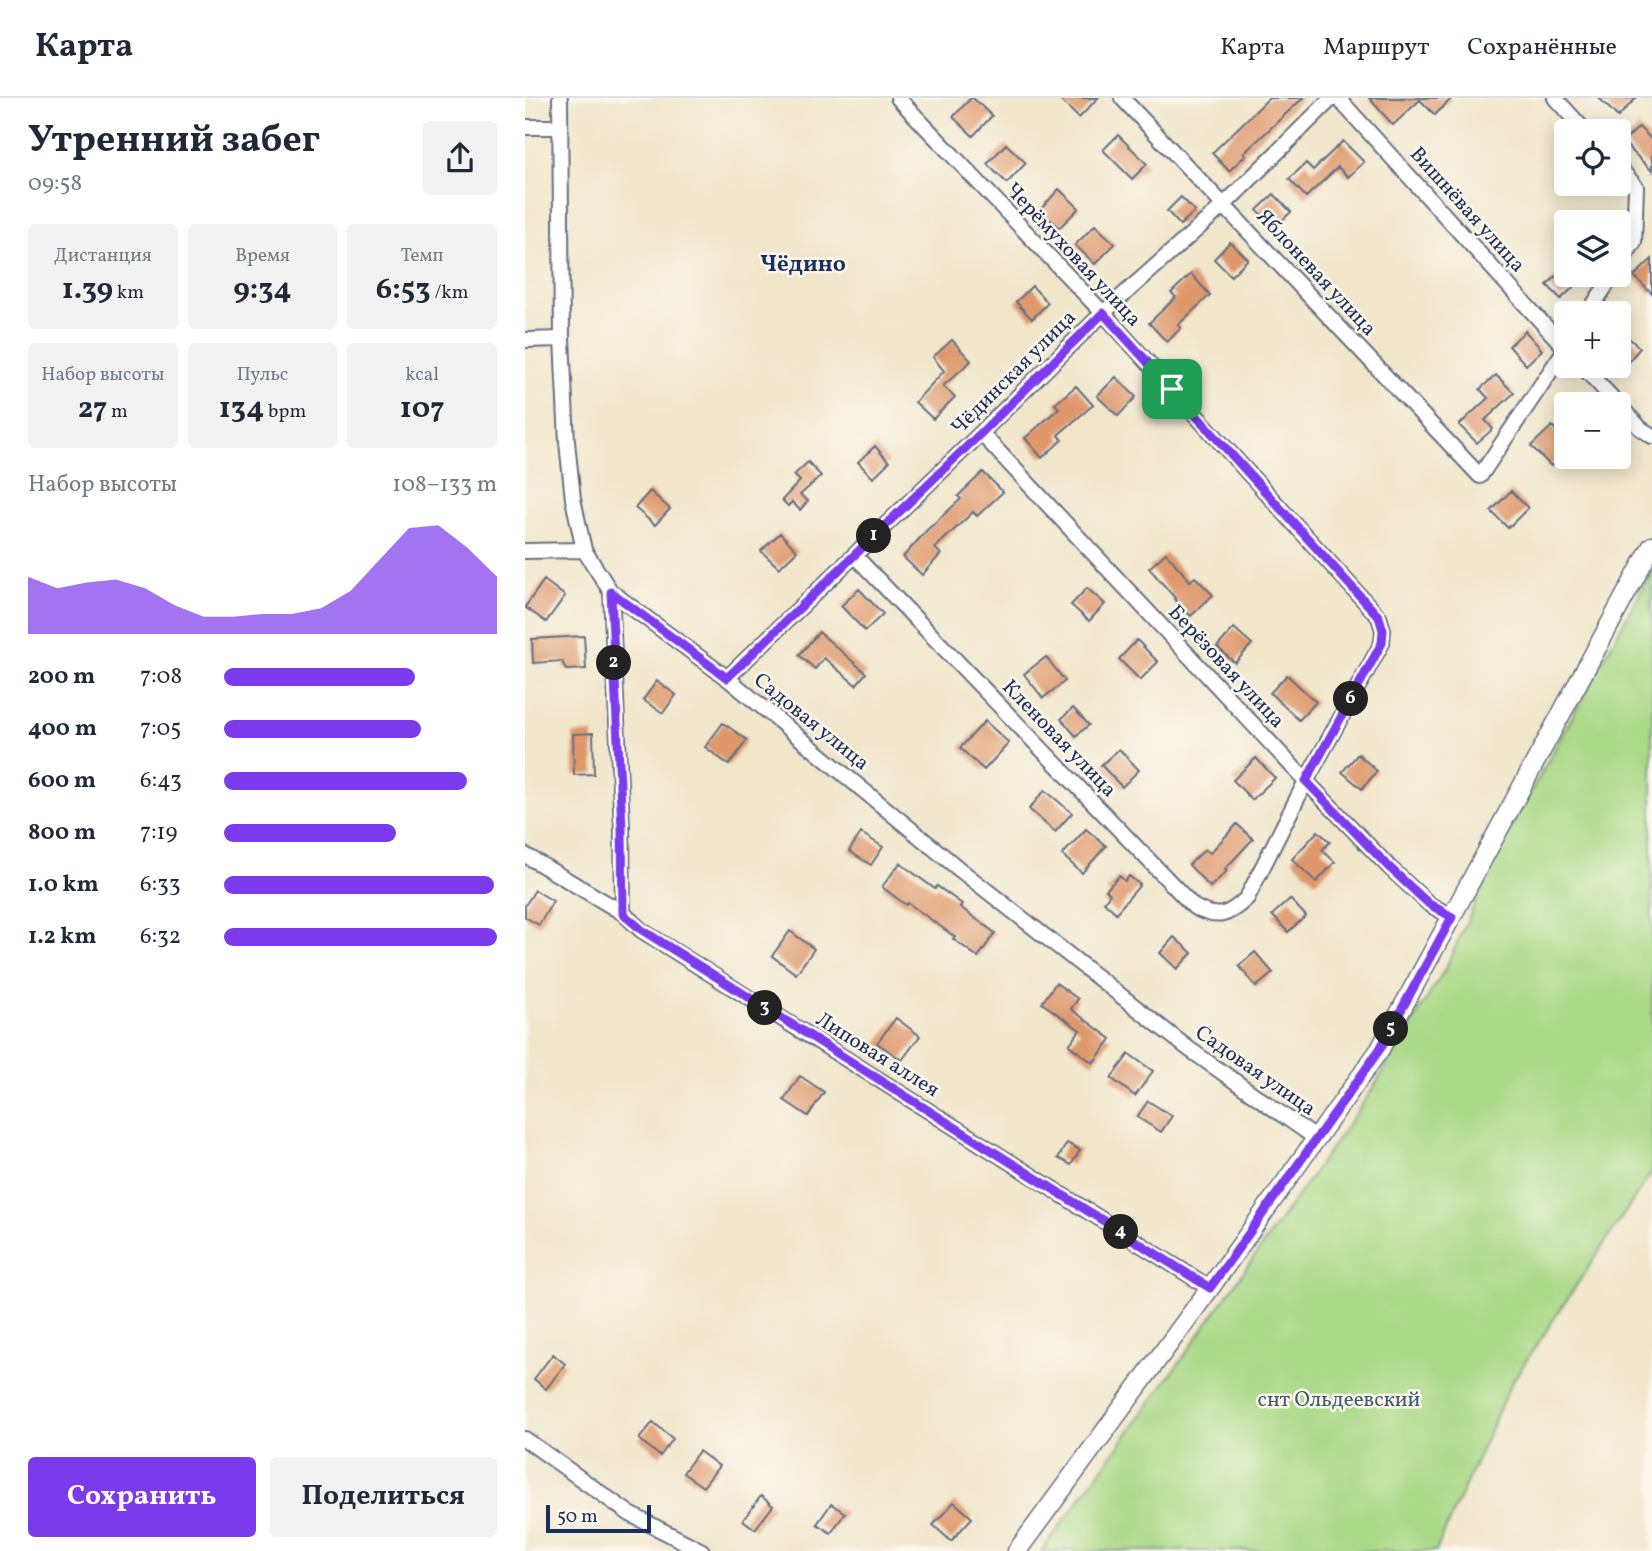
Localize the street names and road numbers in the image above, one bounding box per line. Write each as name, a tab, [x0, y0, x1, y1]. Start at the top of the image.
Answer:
street label: Вишнёвая улица	[1403, 141, 1531, 279]
street label: Черёмуховая улица	[998, 176, 1148, 334]
street label: Яблоневая улица	[1249, 203, 1382, 343]
street label: Чёдинская улица	[945, 304, 1083, 442]
street label: Берёзовая улица	[1161, 599, 1291, 735]
street label: Садовая улица	[747, 666, 875, 778]
street label: Кленовая улица	[995, 674, 1123, 804]
street label: Липовая аллея	[810, 1006, 945, 1105]
street label: Садовая улица	[1189, 1019, 1321, 1124]

